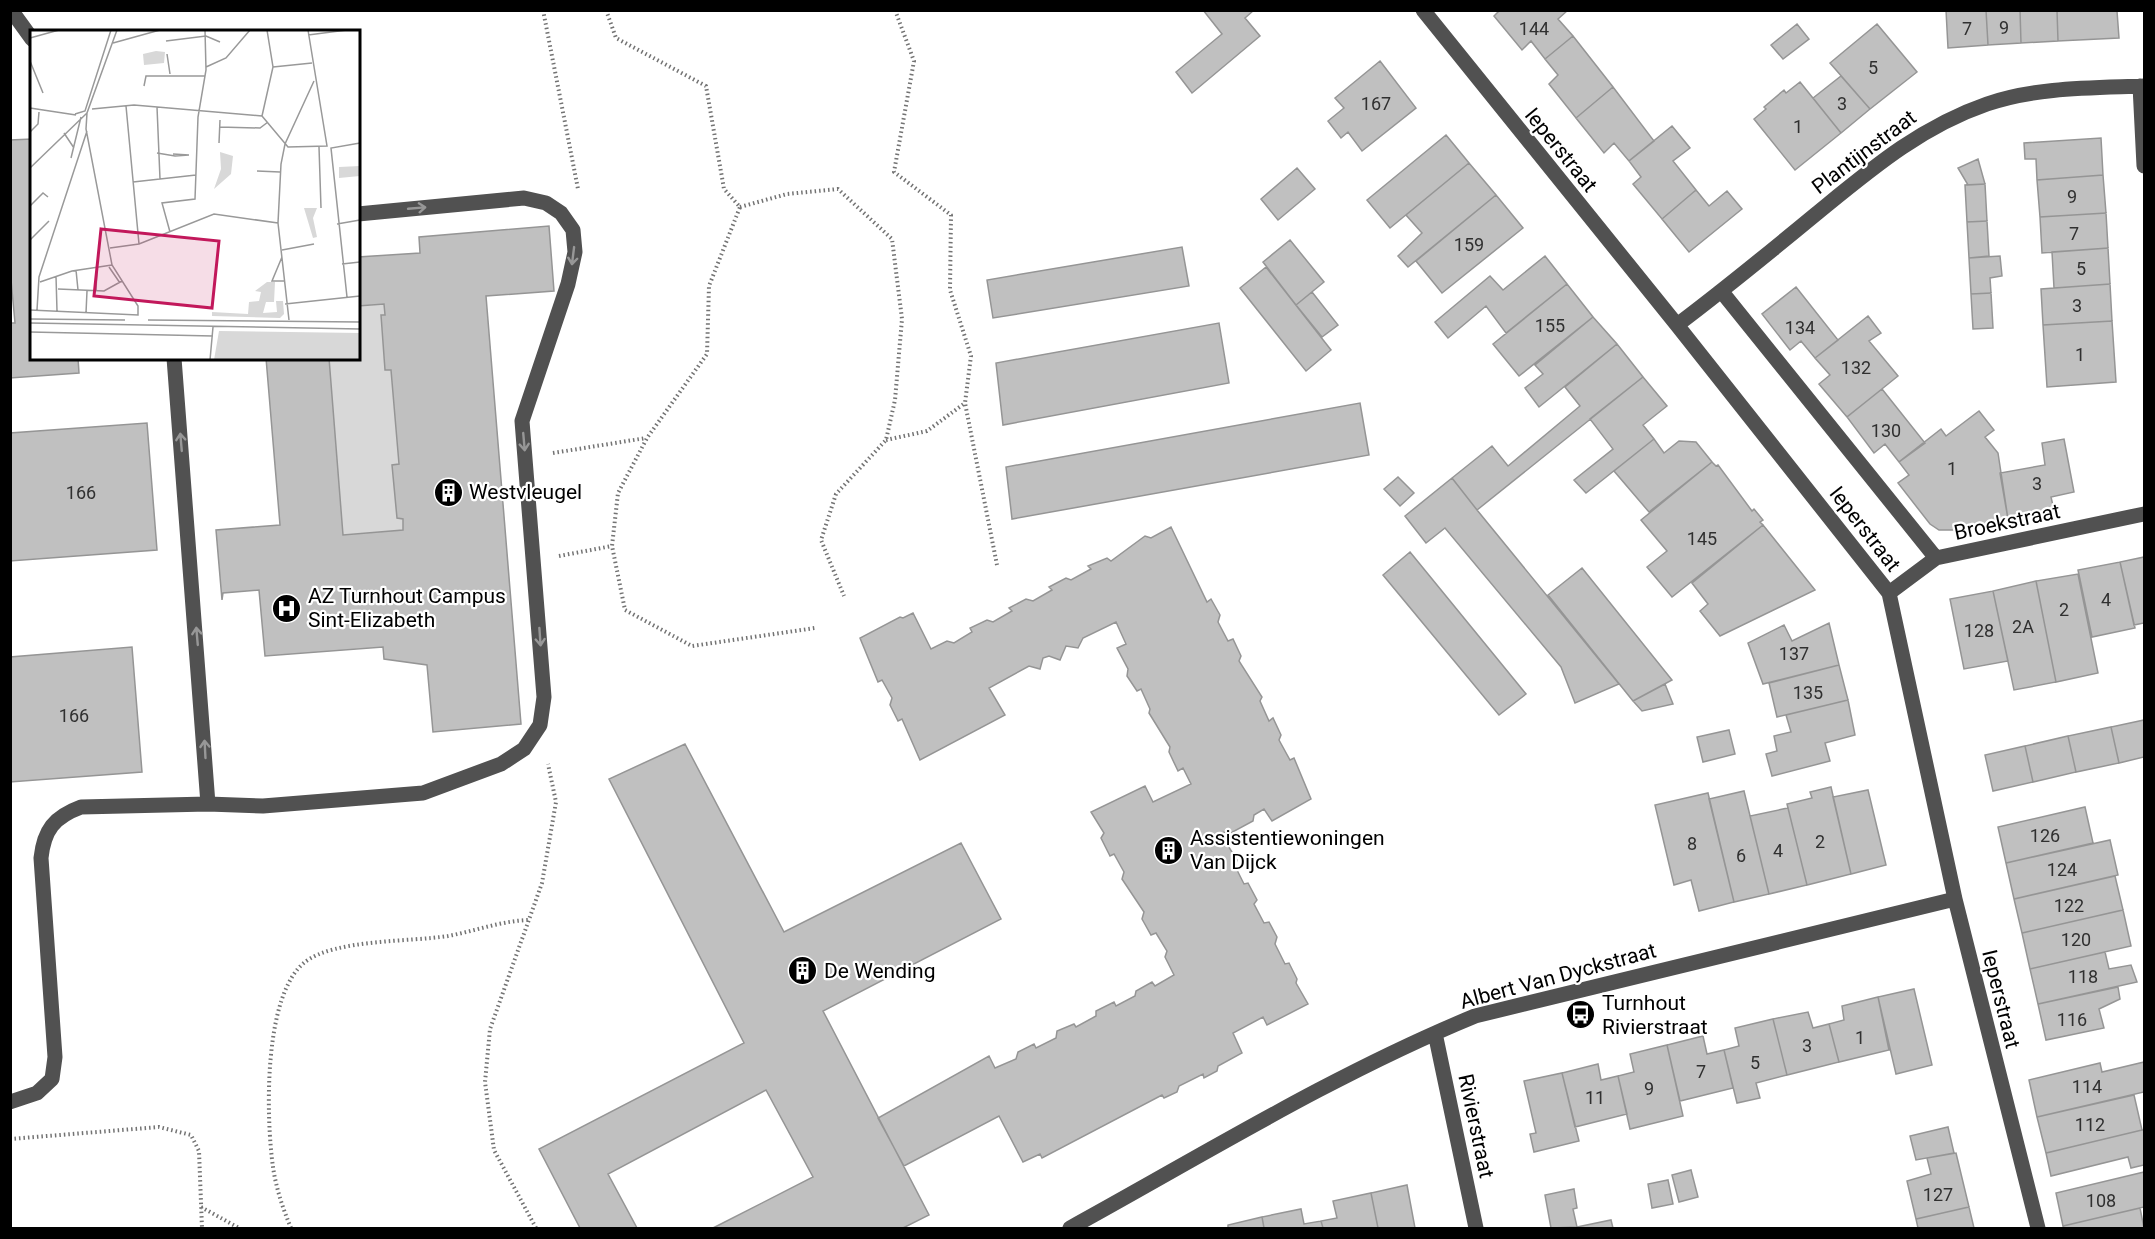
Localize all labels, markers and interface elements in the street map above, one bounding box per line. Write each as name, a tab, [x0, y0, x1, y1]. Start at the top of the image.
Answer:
house number: 9	[1999, 17, 2009, 38]
house number: 144	[1519, 18, 1549, 39]
house number: 7	[1962, 18, 1972, 39]
inset map	[30, 30, 360, 360]
house number: 5	[1868, 57, 1878, 78]
house number: 167	[1361, 93, 1391, 114]
house number: 3	[1837, 93, 1847, 114]
street label: Ieperstraat	[1520, 103, 1602, 197]
street label: Plantijnstraat	[1807, 105, 1921, 199]
house number: 1	[1793, 116, 1803, 137]
house number: 9	[2067, 186, 2077, 207]
one-way arrow	[406, 202, 426, 213]
house number: 7	[2069, 223, 2079, 244]
house number: 159	[1454, 234, 1484, 255]
one-way arrow	[568, 245, 579, 265]
house number: 5	[2076, 258, 2086, 279]
house number: 3	[2072, 295, 2082, 316]
house number: 155	[1535, 315, 1565, 336]
house number: 134	[1785, 317, 1815, 338]
house number: 1	[2075, 344, 2085, 365]
house number: 132	[1841, 357, 1871, 378]
house number: 130	[1871, 420, 1901, 441]
one-way arrow	[519, 432, 530, 452]
one-way arrow	[175, 433, 186, 452]
house number: 1	[1947, 458, 1957, 479]
house number: 3	[2032, 473, 2042, 494]
building icon: Westvleugel	[432, 476, 464, 508]
place label: Westvleugel	[469, 480, 582, 504]
house number: 166	[66, 482, 96, 503]
street label: Ieperstraat	[1824, 482, 1906, 576]
street label: Broekstraat	[1952, 499, 2062, 545]
house number: 145	[1687, 528, 1717, 549]
place label: AZ Turnhout Campus Sint-Elizabeth	[308, 584, 506, 632]
house number: 4	[2101, 589, 2111, 610]
hospital icon: AZ Turnhout Campus Sint-Elizabeth	[271, 592, 303, 624]
house number: 2	[2059, 599, 2069, 620]
house number: 2A	[2012, 616, 2034, 637]
house number: 128	[1964, 620, 1994, 641]
one-way arrow	[534, 626, 545, 646]
one-way arrow	[191, 627, 202, 647]
house number: 137	[1779, 643, 1809, 664]
house number: 135	[1793, 682, 1823, 703]
house number: 166	[59, 705, 89, 726]
one-way arrow	[199, 740, 210, 760]
house number: 126	[2030, 825, 2060, 846]
place label: Assistentiewoningen Van Dijck	[1190, 826, 1385, 874]
house number: 2	[1815, 831, 1825, 852]
house number: 8	[1687, 833, 1697, 854]
building icon: Assistentiewoningen Van Dijck	[1153, 834, 1185, 866]
house number: 4	[1773, 840, 1783, 861]
house number: 6	[1736, 845, 1746, 866]
house number: 124	[2047, 859, 2077, 880]
house number: 122	[2054, 895, 2084, 916]
house number: 120	[2061, 929, 2091, 950]
street label: Albert Van Dyckstraat	[1457, 938, 1659, 1014]
street label: Ieperstraat	[1977, 947, 2025, 1051]
building icon: De Wending	[787, 955, 819, 987]
place label: De Wending	[824, 959, 936, 983]
house number: 118	[2068, 966, 2098, 987]
place label: Turnhout Rivierstraat	[1602, 991, 1708, 1039]
bus stop icon: Turnhout Rivierstraat	[1565, 999, 1597, 1031]
house number: 116	[2057, 1009, 2087, 1030]
house number: 1	[1855, 1027, 1865, 1048]
house number: 3	[1802, 1035, 1812, 1056]
house number: 5	[1750, 1052, 1760, 1073]
house number: 7	[1696, 1061, 1706, 1082]
street label: Rivierstraat	[1453, 1072, 1499, 1180]
house number: 114	[2072, 1076, 2102, 1097]
house number: 9	[1644, 1078, 1654, 1099]
house number: 11	[1585, 1087, 1605, 1108]
house number: 112	[2075, 1114, 2105, 1135]
house number: 127	[1923, 1184, 1953, 1205]
house number: 108	[2086, 1190, 2116, 1211]

